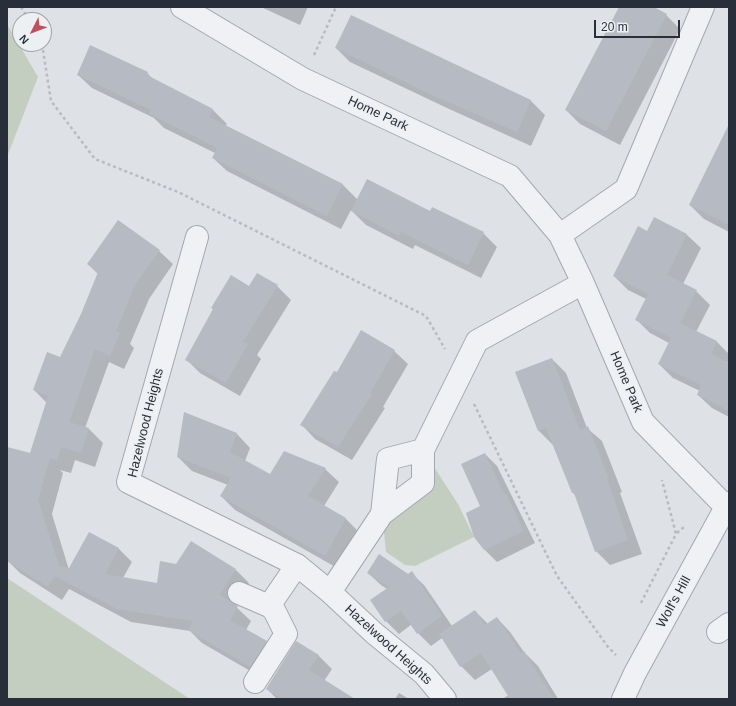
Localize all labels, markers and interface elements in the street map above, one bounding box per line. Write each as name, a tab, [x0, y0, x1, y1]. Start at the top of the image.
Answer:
north arrow	[12, 12, 52, 52]
scale bar	[596, 12, 682, 38]
text: 20 m	[601, 20, 628, 34]
text: N	[17, 32, 31, 46]
street label: Home Park	[345, 93, 411, 135]
street label: Home Park	[606, 349, 646, 415]
street label: Hazelwood Heights	[125, 367, 167, 479]
street label: Wolf's Hill	[654, 574, 694, 630]
street label: Hazelwood Heights	[341, 602, 435, 688]

